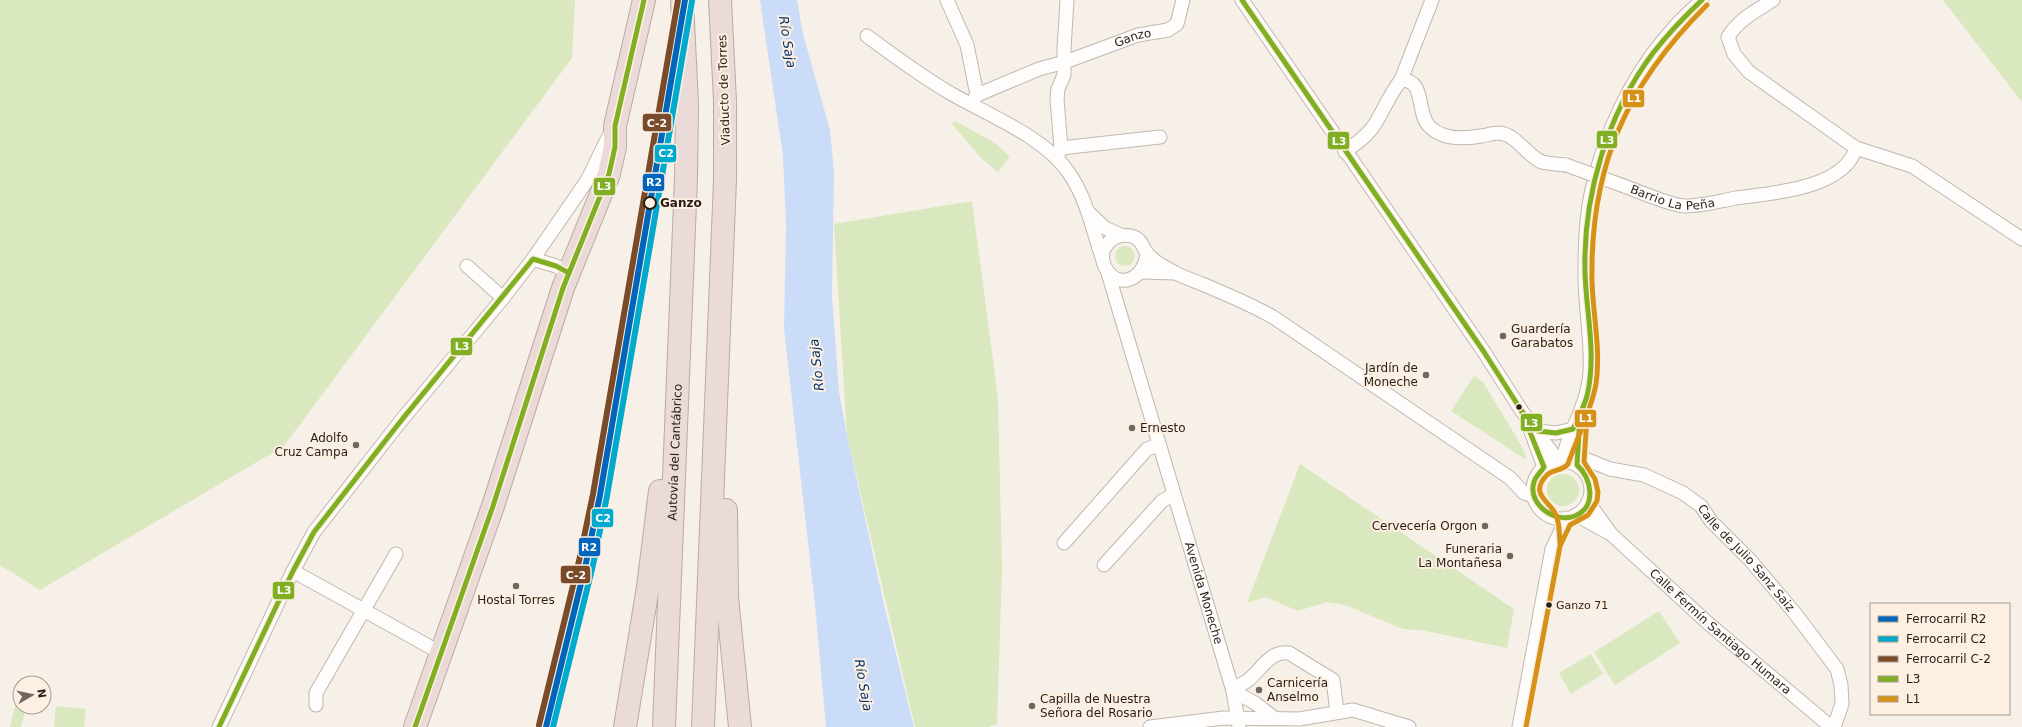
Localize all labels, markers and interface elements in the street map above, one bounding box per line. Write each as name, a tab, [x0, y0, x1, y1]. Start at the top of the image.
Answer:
water label: Río Saja	[776, 15, 799, 69]
street label: Ganzo	[1112, 26, 1152, 50]
street label: Viaducto de Torres	[715, 34, 733, 146]
line badge: L1	[1622, 89, 1645, 108]
text: L1	[1627, 92, 1641, 105]
line badge: C-2	[642, 113, 672, 132]
text: C-2	[647, 117, 667, 130]
line badge: L3	[1596, 130, 1618, 149]
line badge: L3	[1327, 131, 1350, 150]
text: L3	[1600, 134, 1614, 147]
text: L3	[1332, 135, 1346, 148]
line badge: C2	[654, 144, 677, 163]
text: C2	[658, 147, 674, 160]
line badge: R2	[642, 173, 665, 192]
text: R2	[646, 176, 662, 189]
line badge: L3	[593, 177, 616, 196]
text: L3	[597, 180, 611, 193]
street label: Barrio La Peña	[1628, 182, 1716, 213]
marker: Ganzo	[643, 196, 657, 210]
place label: Ganzo	[660, 196, 702, 210]
place label: Guardería Garabatos	[1511, 322, 1573, 350]
marker: Guardería Garabatos	[1498, 331, 1508, 341]
line badge: L3	[450, 337, 473, 356]
water label: Río Saja	[806, 338, 827, 392]
text: L3	[455, 340, 469, 353]
place label: Jardín de Moneche	[1364, 361, 1418, 389]
marker: Jardín de Moneche	[1421, 370, 1431, 380]
street label: Autovía del Cantábrico	[665, 383, 685, 521]
unlabelled marker	[1514, 402, 1524, 412]
line badge: L1	[1574, 409, 1597, 428]
text: L1	[1579, 412, 1593, 425]
line badge: L3	[1520, 413, 1543, 432]
text: L3	[1524, 417, 1538, 430]
place label: Ernesto	[1140, 421, 1186, 435]
marker: Ernesto	[1127, 423, 1137, 433]
place label: Adolfo Cruz Campa	[275, 431, 348, 459]
marker: Adolfo Cruz Campa	[351, 440, 361, 450]
street label: Calle de Julio Sanz Saiz	[1695, 502, 1797, 614]
line badge: C2	[591, 508, 614, 528]
text: C2	[595, 512, 611, 525]
place label: Cervecería Orgon	[1372, 519, 1477, 533]
marker: Cervecería Orgon	[1480, 521, 1490, 531]
line badge: R2	[578, 537, 601, 557]
street label: Avenida Moneche	[1182, 540, 1226, 646]
text: R2	[581, 541, 597, 554]
place label: Funeraria La Montañesa	[1418, 542, 1502, 570]
marker: Funeraria La Montañesa	[1505, 551, 1515, 561]
line badge: C-2	[560, 565, 591, 584]
street label: Calle Fermín Santiago Humara	[1647, 566, 1794, 697]
text: C-2	[566, 569, 586, 582]
line badge: L3	[272, 581, 295, 600]
marker: Hostal Torres	[511, 581, 521, 591]
text: L3	[277, 584, 291, 597]
place label: Hostal Torres	[477, 593, 555, 607]
place label: Ganzo 71	[1556, 599, 1608, 612]
marker: Ganzo 71	[1544, 600, 1554, 610]
legend	[1870, 603, 2010, 715]
text: Ferrocarril R2	[1906, 612, 1986, 626]
text: Ferrocarril C2	[1906, 632, 1986, 646]
text: Ferrocarril C-2	[1906, 652, 1991, 666]
water label: Río Saja	[852, 658, 875, 712]
text: L3	[1906, 672, 1920, 686]
north arrow	[12, 675, 52, 715]
place label: Carnicería Anselmo	[1267, 676, 1328, 704]
marker: Carnicería Anselmo	[1254, 685, 1264, 695]
text: N	[34, 688, 49, 699]
place label: Capilla de Nuestra Señora del Rosario	[1040, 692, 1153, 720]
text: L1	[1906, 692, 1920, 706]
marker: Capilla de Nuestra Señora del Rosario	[1027, 701, 1037, 711]

